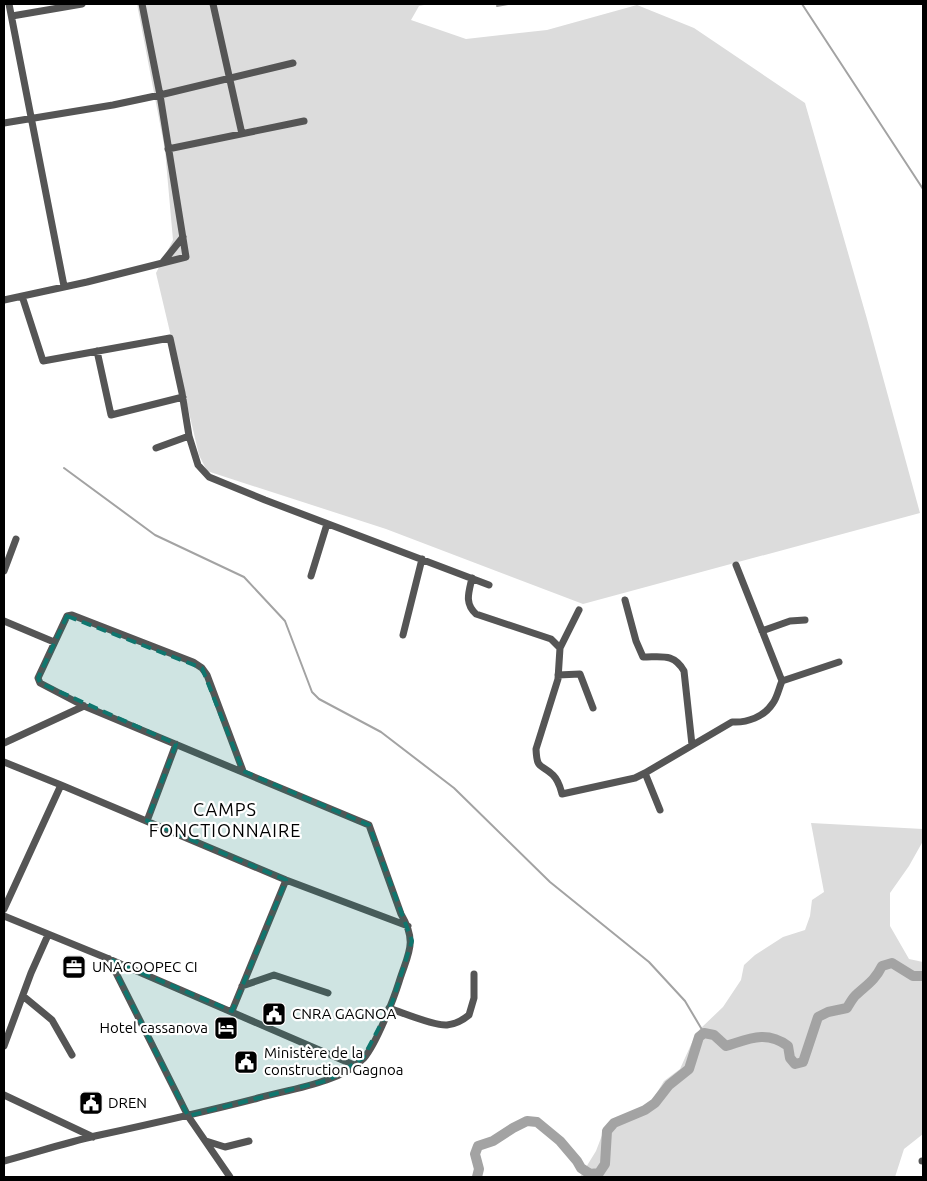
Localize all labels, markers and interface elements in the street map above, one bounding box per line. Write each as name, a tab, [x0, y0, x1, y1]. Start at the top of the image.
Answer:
district label: CAMPS FONCTIONNAIRE	[149, 799, 301, 840]
office icon: UNACOOPEC CI	[61, 954, 87, 980]
place label: UNACOOPEC CI	[92, 958, 198, 975]
public building icon: CNRA GAGNOA	[261, 1001, 287, 1027]
place label: CNRA GAGNOA	[292, 1005, 397, 1022]
hotel icon: Hotel cassanova	[213, 1015, 239, 1041]
place label: Hotel cassanova	[100, 1019, 208, 1036]
place label: Ministère de la construction Gagnoa	[264, 1044, 404, 1078]
public building icon: Ministère de la construction Gagnoa	[233, 1049, 259, 1075]
public building icon: DREN	[78, 1090, 104, 1116]
place label: DREN	[108, 1094, 147, 1111]

